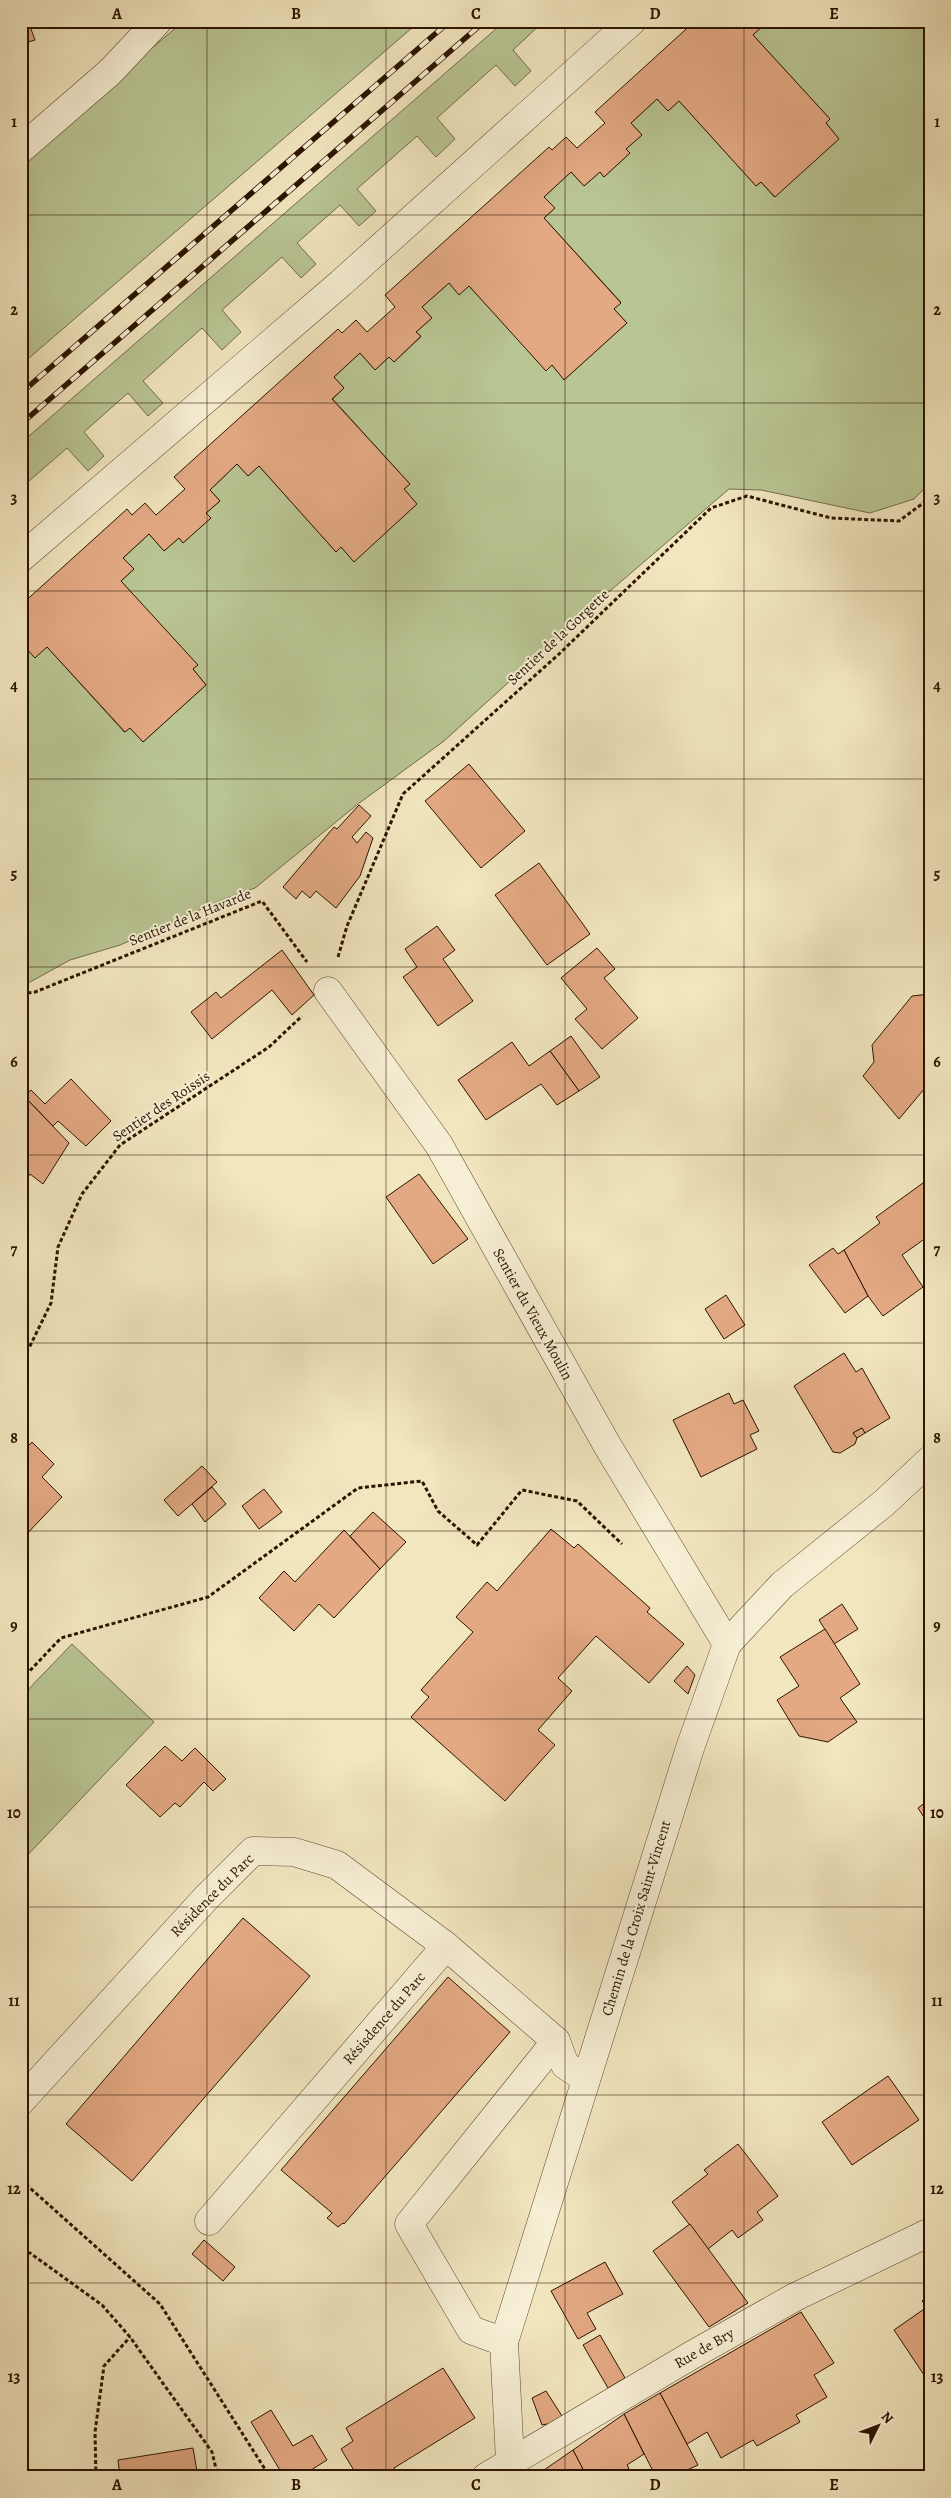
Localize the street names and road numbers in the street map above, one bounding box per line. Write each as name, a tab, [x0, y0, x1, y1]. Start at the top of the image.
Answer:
street label: Sentier de la Gorgette	[503, 584, 613, 689]
street label: Sentier de la Havarde	[126, 883, 254, 951]
street label: Sentier des Roissis	[108, 1066, 214, 1146]
street label: Sentier du Vieux Moulin	[488, 1244, 578, 1384]
street label: Chemin de la Croix Saint-Vincent	[597, 1818, 675, 2018]
street label: Résidence du Parc	[166, 1849, 258, 1941]
street label: Résisdence du Parc	[338, 1967, 430, 2069]
street label: Rue de Bry	[671, 2323, 738, 2373]

